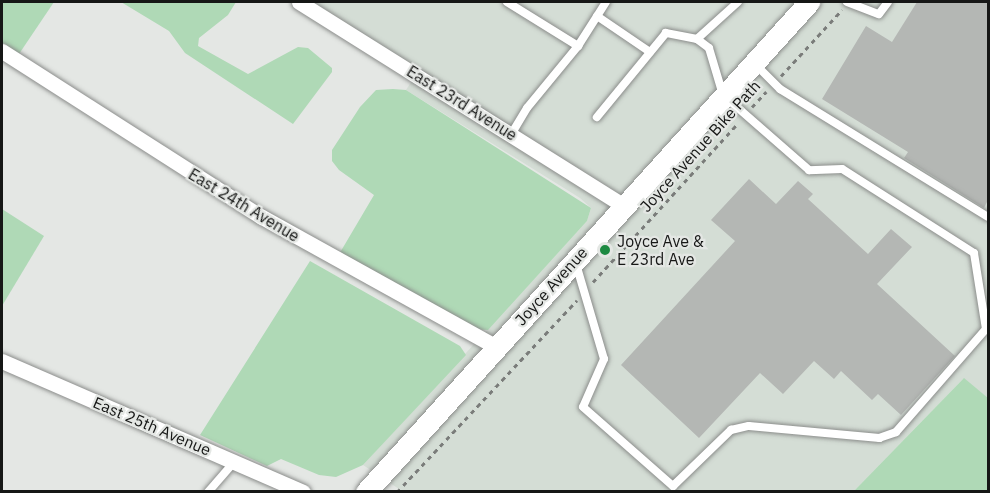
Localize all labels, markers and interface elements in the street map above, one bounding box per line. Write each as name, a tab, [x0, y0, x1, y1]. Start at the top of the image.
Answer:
street label: East 23rd Avenue	[403, 61, 521, 145]
street label: Joyce Avenue Bike Path	[636, 76, 764, 216]
street label: East 24th Avenue	[185, 164, 303, 246]
place label: Joyce Ave & E 23rd Ave	[617, 231, 704, 269]
street label: Joyce Avenue	[511, 243, 591, 329]
marker: Joyce Ave & E 23rd Ave	[598, 243, 612, 257]
street label: East 25th Avenue	[90, 393, 214, 459]

